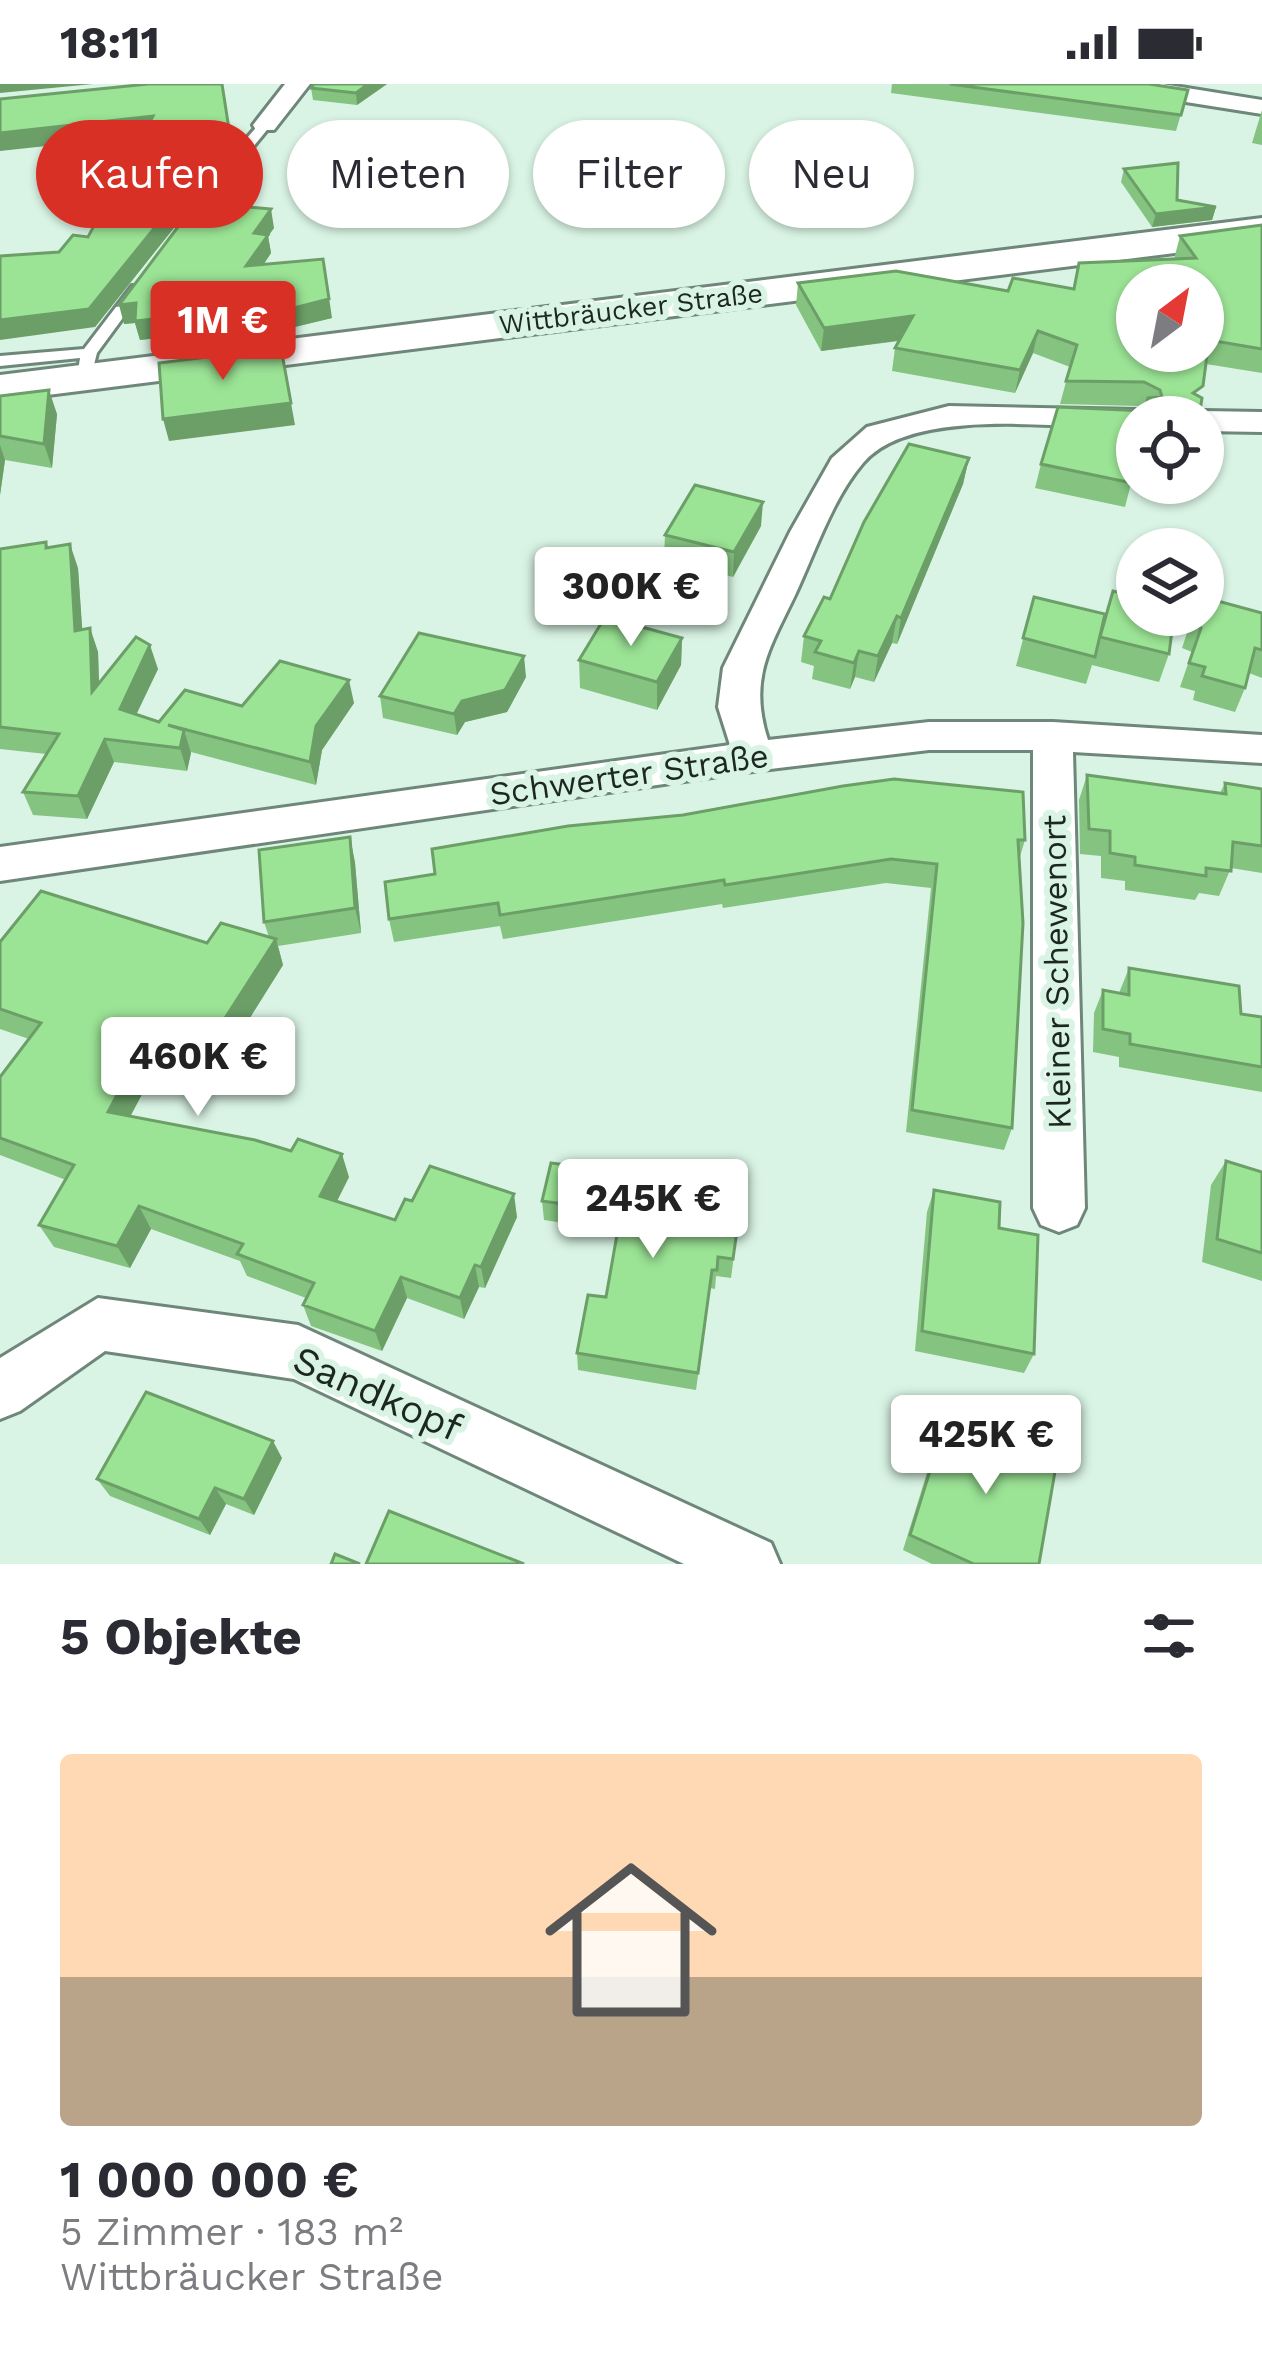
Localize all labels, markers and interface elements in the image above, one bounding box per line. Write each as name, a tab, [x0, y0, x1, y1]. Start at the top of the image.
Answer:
text: 18:11	[60, 16, 160, 69]
chip: Kaufen	[36, 120, 263, 228]
chip: Mieten	[287, 120, 509, 228]
chip: Filter	[533, 120, 725, 228]
chip: Neu	[749, 120, 914, 228]
north arrow	[1116, 264, 1224, 372]
map controls	[1116, 264, 1224, 636]
street label: Wittbräucker Straße	[497, 277, 765, 341]
pin: 1M €	[152, 281, 294, 383]
text: 1M €	[178, 297, 268, 342]
button: locate	[1116, 396, 1224, 504]
button: layers	[1116, 528, 1224, 636]
pin: 300K €	[533, 547, 729, 649]
text: 300K €	[562, 563, 700, 608]
street label: Schwerter Straße	[487, 736, 771, 813]
street label: Kleiner Schewenort	[1034, 814, 1079, 1129]
pin: 460K €	[100, 1017, 296, 1119]
text: 460K €	[128, 1033, 268, 1078]
pin: 245K €	[555, 1159, 751, 1261]
text: 245K €	[585, 1175, 721, 1220]
street label: Sandkopf	[287, 1336, 469, 1451]
pin: 425K €	[888, 1395, 1084, 1497]
text: 425K €	[918, 1411, 1054, 1456]
icon: filters	[1136, 1603, 1202, 1669]
text: 5 Objekte	[60, 1607, 302, 1666]
icon: home	[523, 1832, 739, 2048]
text: 1 000 000 €	[60, 2150, 359, 2209]
text: 5 Zimmer · 183 m²	[60, 2209, 403, 2254]
text: Wittbräucker Straße	[60, 2254, 443, 2299]

